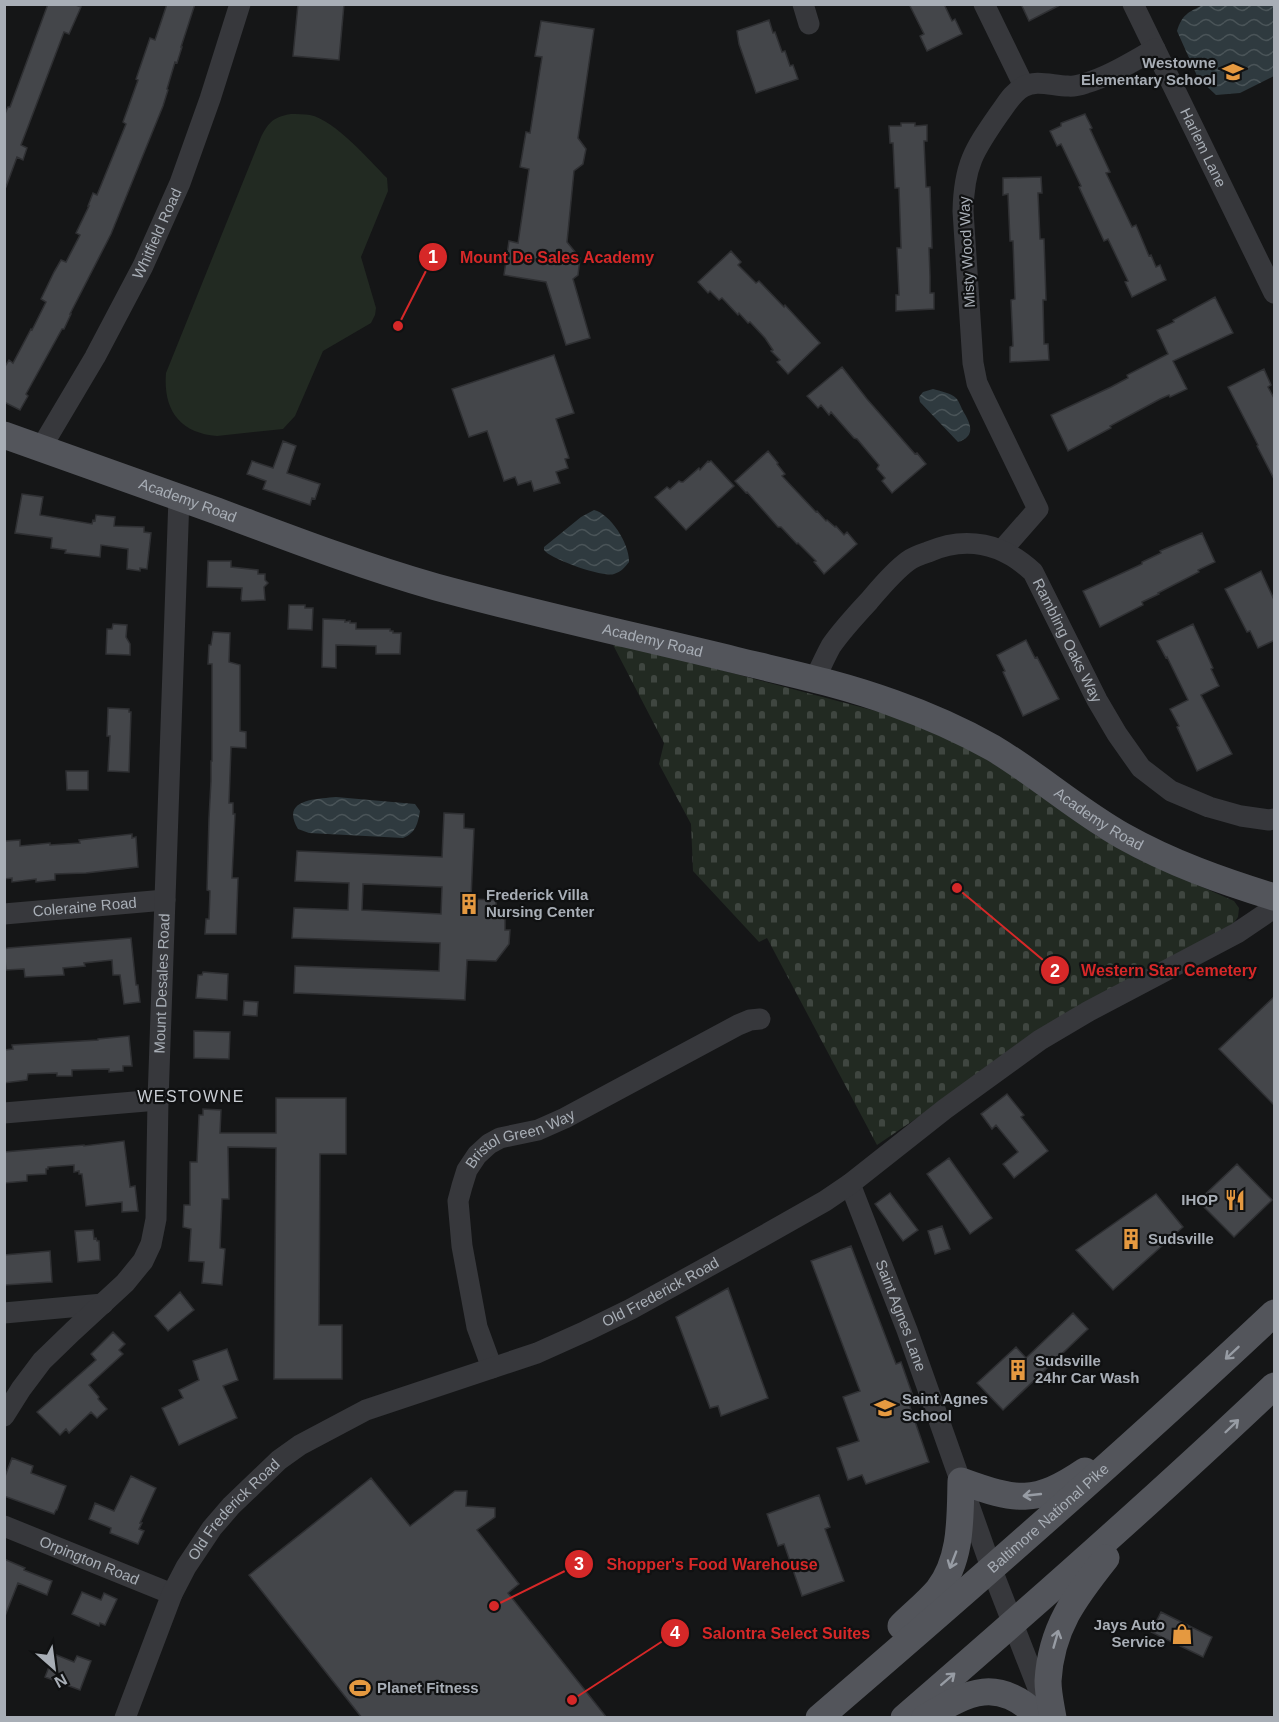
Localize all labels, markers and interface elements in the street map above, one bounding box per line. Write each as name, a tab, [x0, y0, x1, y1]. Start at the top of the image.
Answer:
place label: Westowne Elementary School	[1081, 54, 1216, 88]
school or university icon: Westowne Elementary School	[1221, 60, 1245, 84]
street label: Harlem Lane	[1177, 105, 1230, 190]
street label: Whitfield Road	[129, 186, 185, 282]
street label: Misty Wood Way	[955, 195, 978, 308]
callout: Mount De Sales Academy	[418, 240, 666, 274]
text: 1	[428, 247, 438, 267]
text: Mount De Sales Academy	[460, 249, 654, 266]
street label: Academy Road	[137, 474, 239, 526]
street label: Rambling Oaks Way	[1030, 576, 1106, 705]
street label: Academy Road	[601, 620, 705, 660]
street label: Academy Road	[1051, 784, 1146, 853]
place label: Frederick Villa Nursing Center	[486, 886, 595, 920]
building icon: Frederick Villa Nursing Center	[457, 892, 481, 916]
street label: Coleraine Road	[32, 893, 137, 919]
street label: Mount Desales Road	[151, 913, 172, 1054]
callout: Western Star Cemetery	[1040, 953, 1269, 987]
text: 2	[1050, 961, 1060, 981]
text: Western Star Cemetery	[1081, 962, 1257, 979]
district label: WESTOWNE	[137, 1088, 245, 1105]
street label: Bristol Green Way	[462, 1105, 578, 1171]
restaurant icon: IHOP	[1223, 1188, 1247, 1212]
place label: IHOP	[1181, 1191, 1218, 1208]
building icon: Sudsville	[1119, 1227, 1143, 1251]
place label: Sudsville	[1148, 1230, 1214, 1247]
street label: Old Frederick Road	[599, 1253, 722, 1330]
street label: Saint Agnes Lane	[872, 1257, 930, 1373]
one-way arrow	[1224, 1346, 1239, 1360]
place label: Sudsville 24hr Car Wash	[1035, 1352, 1139, 1386]
building icon: Sudsville 24hr Car Wash	[1006, 1358, 1030, 1382]
place label: Saint Agnes School	[902, 1390, 988, 1424]
school or university icon: Saint Agnes School	[873, 1396, 897, 1420]
one-way arrow	[1225, 1419, 1240, 1433]
street label: Old Frederick Road	[184, 1455, 283, 1563]
street label: Baltimore National Pike	[984, 1460, 1112, 1576]
one-way arrow	[1022, 1490, 1042, 1501]
street label: Orpington Road	[37, 1532, 142, 1588]
callout: Shopper's Food Warehouse	[564, 1547, 830, 1581]
one-way arrow	[947, 1550, 958, 1568]
text: 3	[574, 1554, 584, 1574]
text: Shopper's Food Warehouse	[606, 1556, 818, 1573]
callout: Salontra Select Suites	[660, 1616, 882, 1650]
place label: Jays Auto Service	[1094, 1616, 1165, 1650]
shop icon: Jays Auto Service	[1170, 1622, 1194, 1646]
text: 4	[670, 1623, 680, 1643]
text: Salontra Select Suites	[702, 1625, 870, 1642]
one-way arrow	[1051, 1630, 1062, 1649]
north arrow	[24, 1638, 84, 1698]
text: N	[52, 1671, 70, 1691]
one-way arrow	[940, 1673, 956, 1686]
sports icon: Planet Fitness	[348, 1676, 372, 1700]
place label: Planet Fitness	[377, 1679, 479, 1696]

